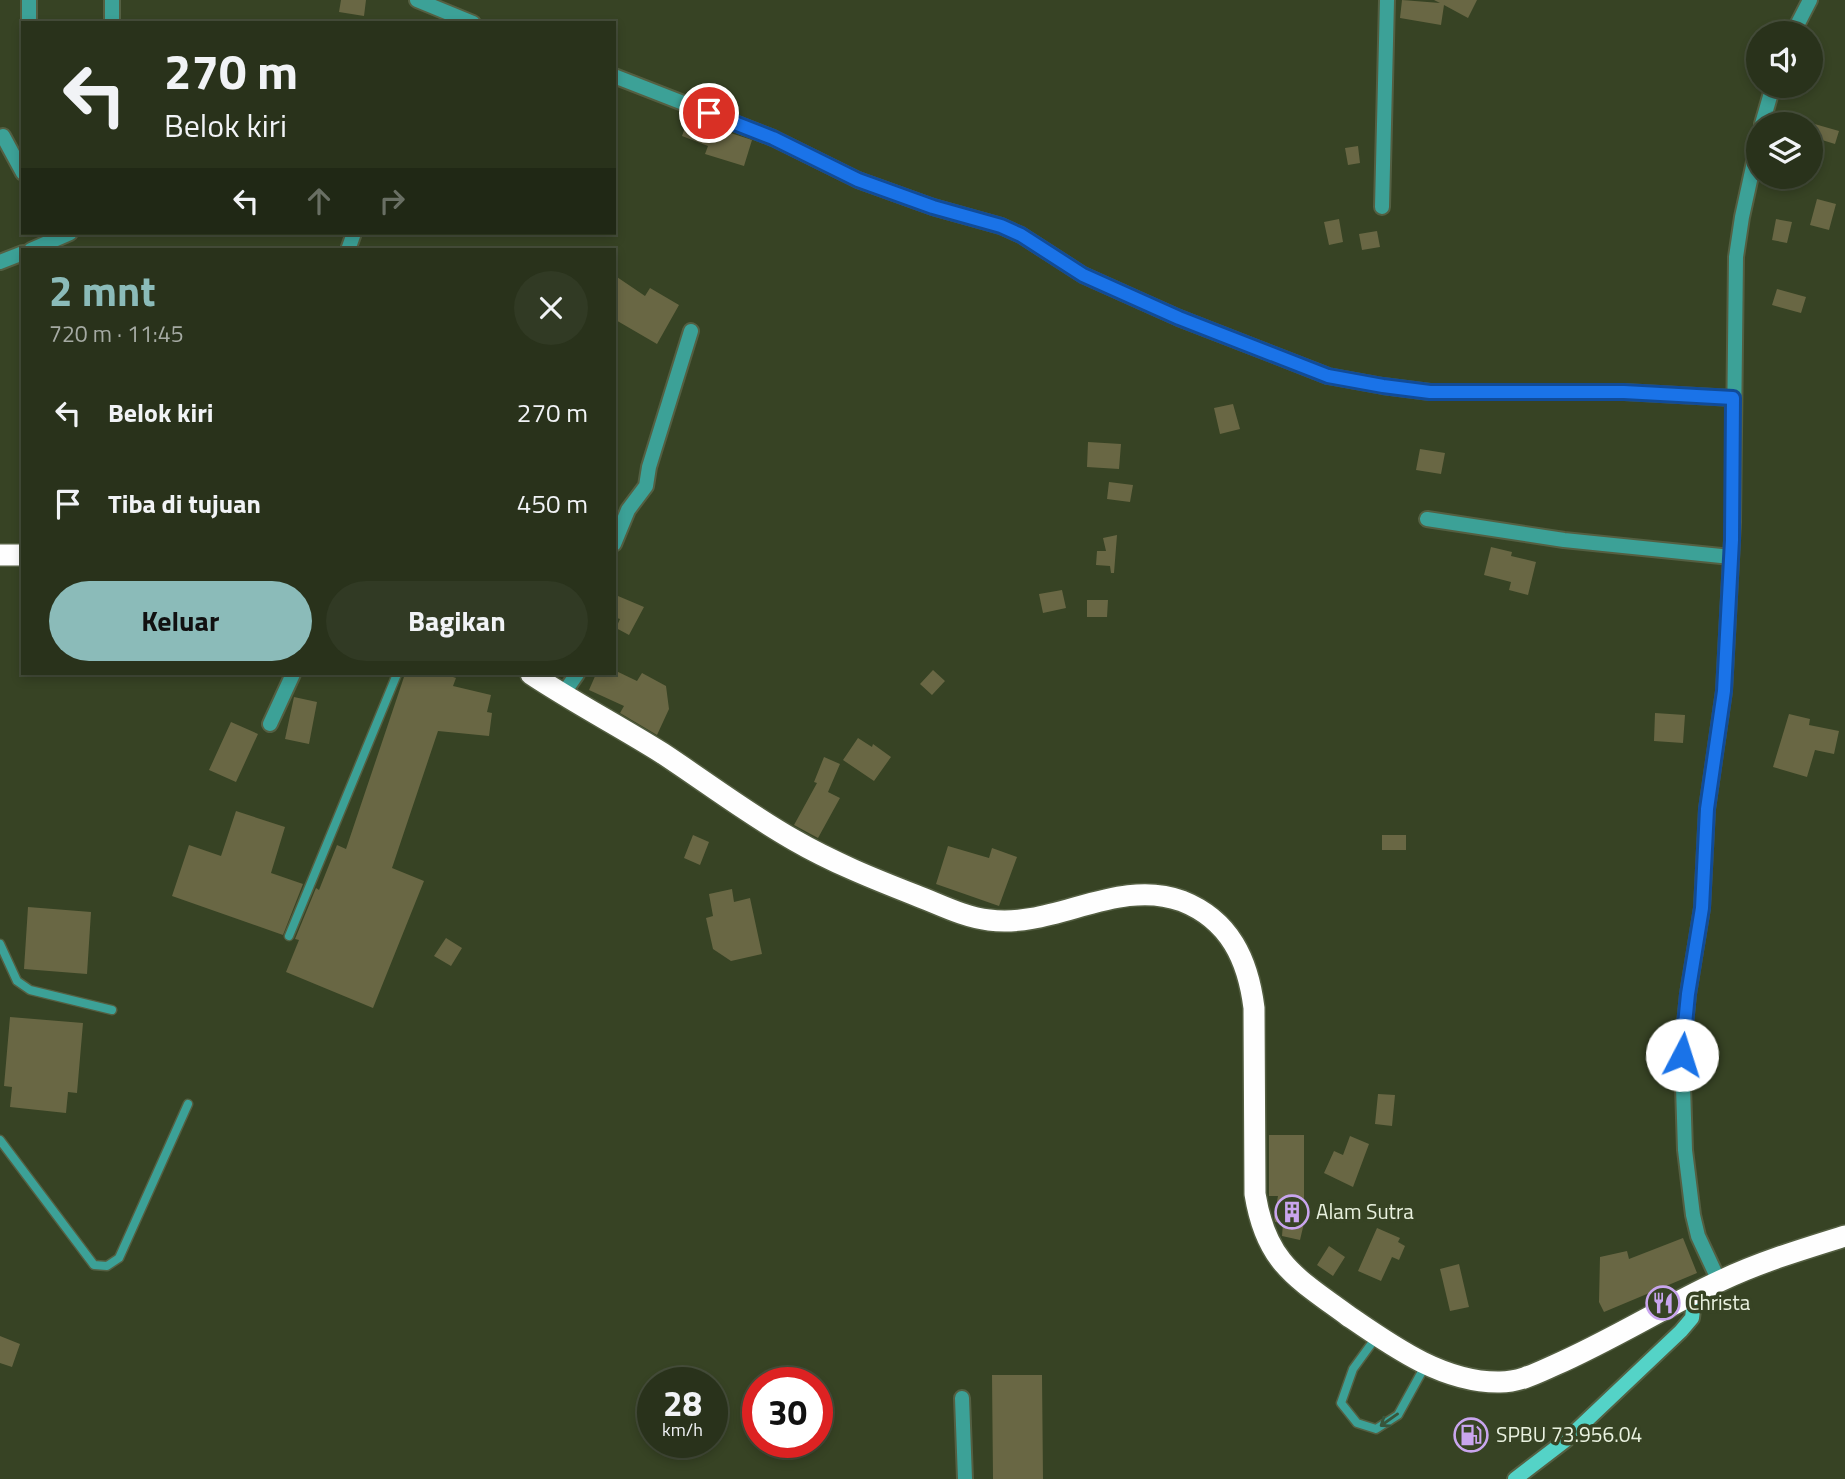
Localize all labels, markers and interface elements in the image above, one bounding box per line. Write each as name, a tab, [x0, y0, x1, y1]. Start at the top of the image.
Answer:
map controls	[1746, 21, 1823, 189]
button: sound	[1746, 21, 1823, 98]
text: 270 m	[164, 33, 298, 108]
icon: left	[49, 49, 140, 140]
pin	[679, 83, 739, 143]
icon: arrive	[690, 94, 728, 132]
text: Belok kiri	[164, 101, 287, 149]
button: layers	[1746, 112, 1823, 189]
icon: left	[227, 182, 265, 220]
icon: ahead	[300, 182, 338, 220]
icon: right	[373, 182, 411, 220]
text: 2 mnt	[49, 258, 156, 322]
button: close	[514, 271, 588, 345]
text: 720 m · 11:45	[49, 316, 184, 351]
text: Belok kiri	[108, 393, 214, 432]
text: 270 m	[517, 393, 588, 432]
icon: left	[49, 394, 87, 432]
text: Tiba di tujuan	[108, 484, 261, 523]
text: 450 m	[517, 484, 588, 523]
icon: arrive	[49, 485, 87, 523]
button: Keluar	[49, 581, 312, 661]
button: Bagikan	[326, 581, 588, 661]
position arrow	[1645, 1018, 1719, 1092]
building icon: Alam Sutra	[1273, 1193, 1311, 1231]
place label: Alam Sutra	[1316, 1195, 1414, 1227]
restaurant icon: Christa	[1644, 1284, 1682, 1322]
place label: Christa	[1688, 1286, 1751, 1318]
speed limit sign: 30	[742, 1367, 833, 1458]
text: 28	[663, 1376, 702, 1430]
one-way arrow	[1380, 1413, 1399, 1427]
text: km/h	[662, 1416, 703, 1443]
fuel station icon: SPBU 73.956.04	[1452, 1416, 1490, 1454]
place label: SPBU 73.956.04	[1496, 1418, 1642, 1450]

